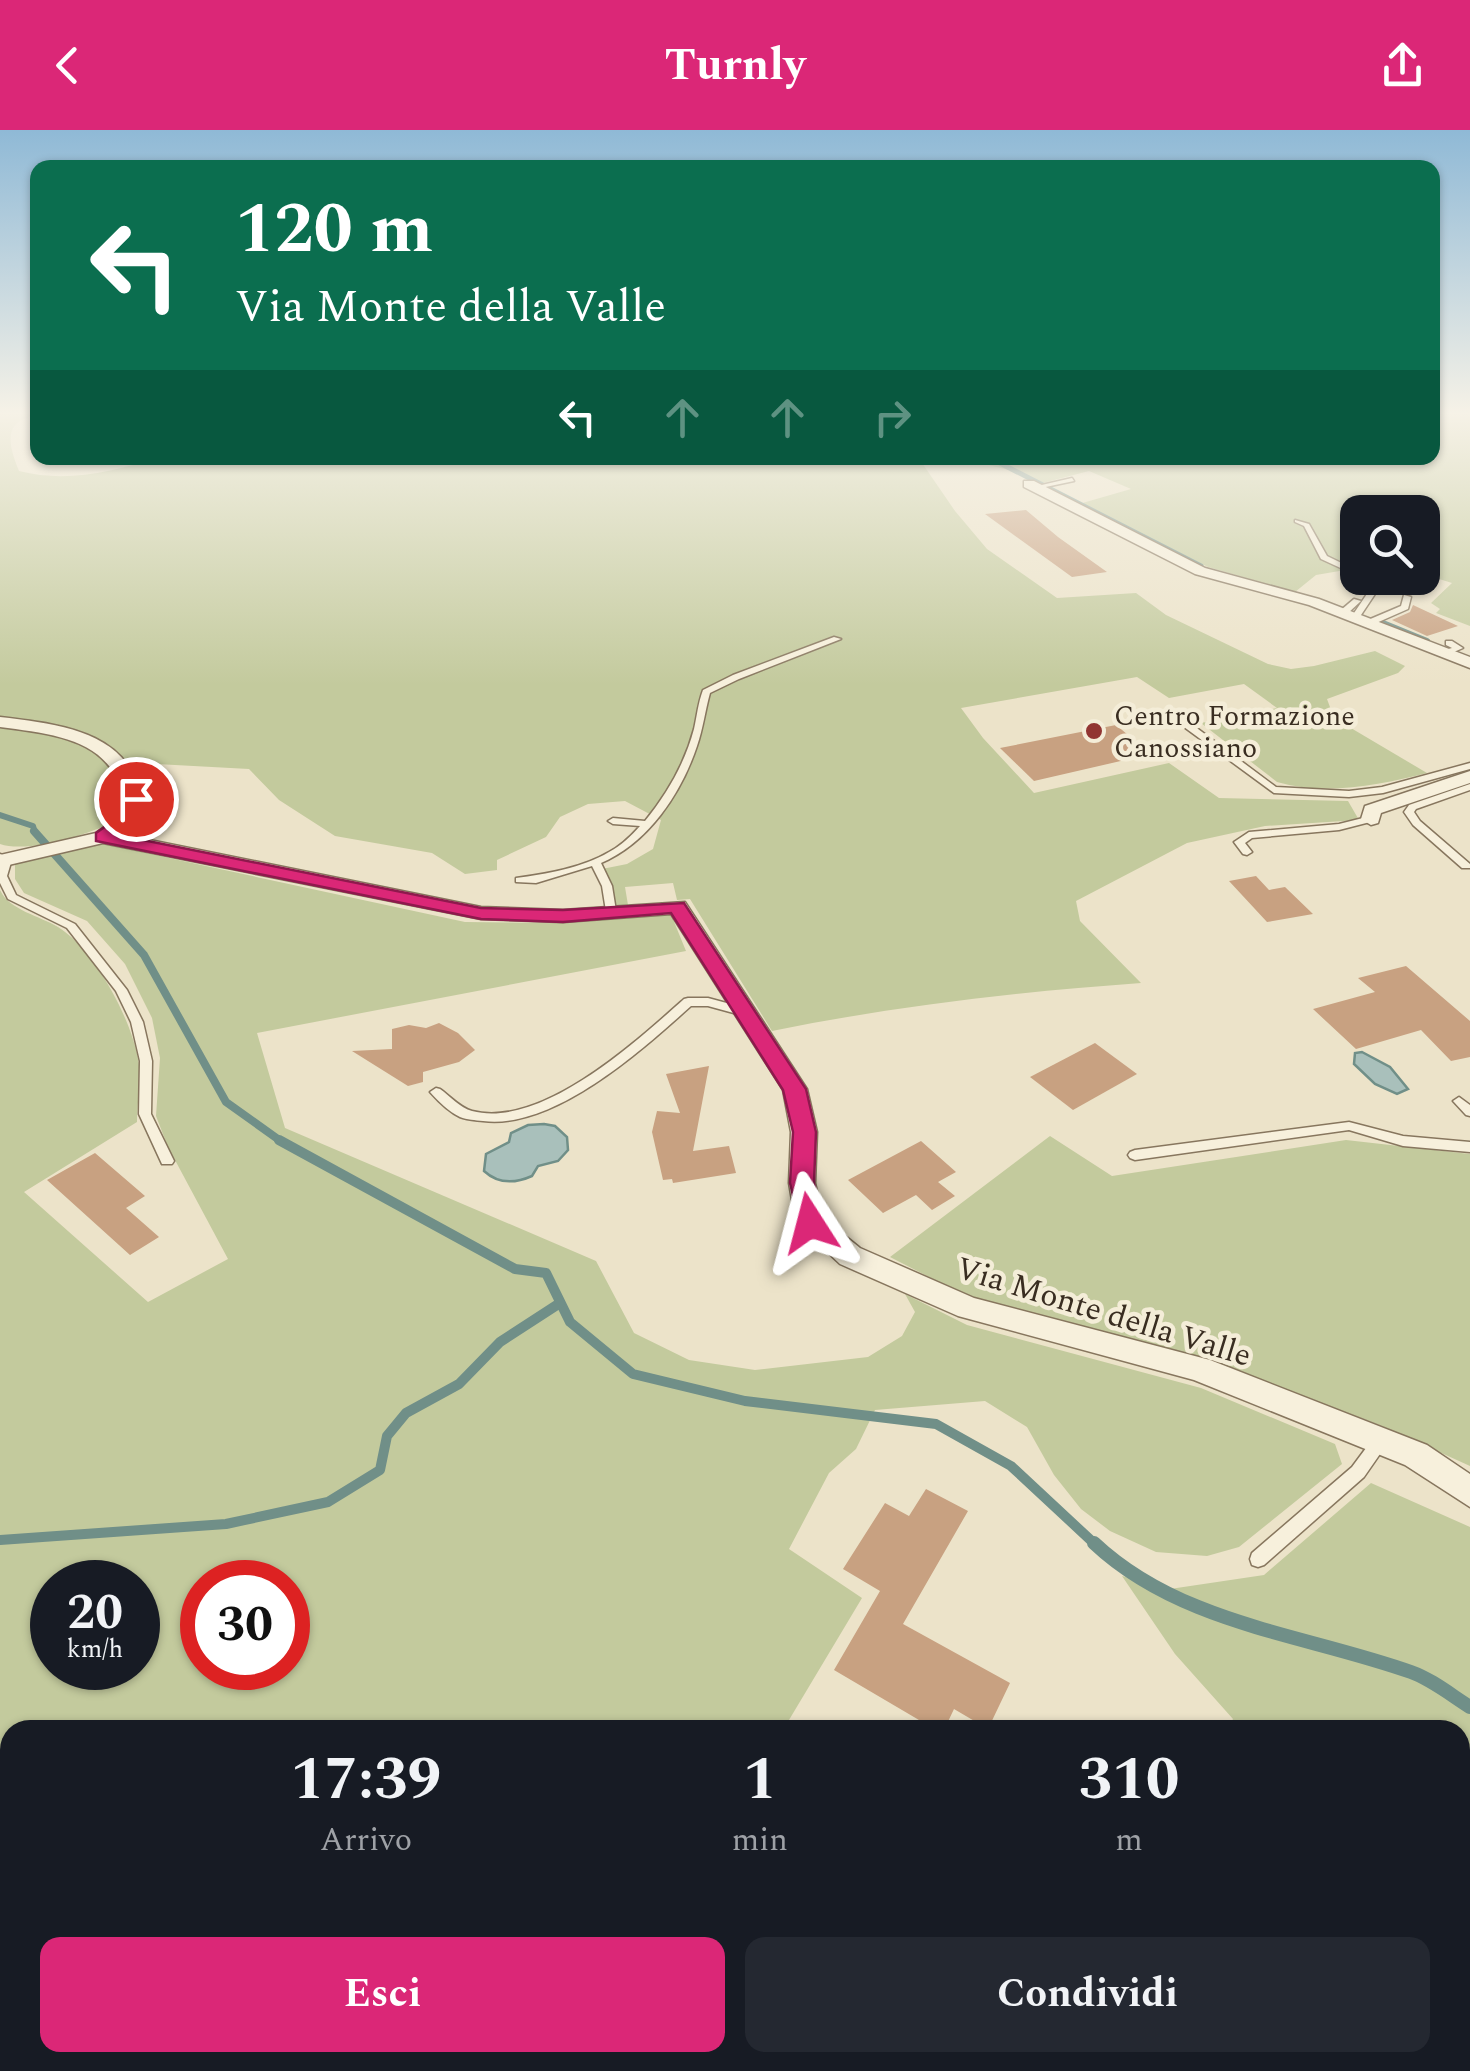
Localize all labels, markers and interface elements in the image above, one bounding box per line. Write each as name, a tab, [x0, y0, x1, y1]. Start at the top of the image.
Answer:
text: Turnly	[665, 31, 805, 100]
icon: back	[40, 38, 95, 93]
icon: share	[1375, 38, 1430, 93]
text: 120 m	[235, 177, 433, 283]
icon: left	[70, 200, 200, 330]
text: Via Monte della Valle	[235, 273, 666, 342]
icon: left	[550, 390, 605, 445]
icon: ahead	[655, 390, 710, 445]
icon: ahead	[760, 390, 815, 445]
icon: right	[865, 390, 920, 445]
map controls	[1340, 495, 1440, 595]
button: search	[1340, 495, 1440, 595]
place label: Centro Formazione Canossiano	[1114, 695, 1355, 770]
marker: Centro Formazione Canossiano	[1083, 720, 1105, 742]
pin	[94, 757, 179, 842]
icon: arrive	[109, 772, 164, 827]
position arrow	[758, 1171, 862, 1275]
street label: Via Monte della Valle	[950, 1244, 1257, 1381]
speed limit sign: 30	[180, 1560, 310, 1690]
text: 20	[67, 1575, 123, 1651]
text: km/h	[67, 1631, 123, 1669]
text: 17:39	[291, 1734, 441, 1826]
text: 1	[743, 1734, 777, 1826]
text: 310	[1078, 1734, 1179, 1826]
text: Arrivo	[320, 1816, 412, 1865]
text: min	[732, 1816, 788, 1865]
text: m	[1115, 1816, 1143, 1865]
button: Esci	[40, 1937, 725, 2052]
button: Condividi	[745, 1937, 1430, 2052]

